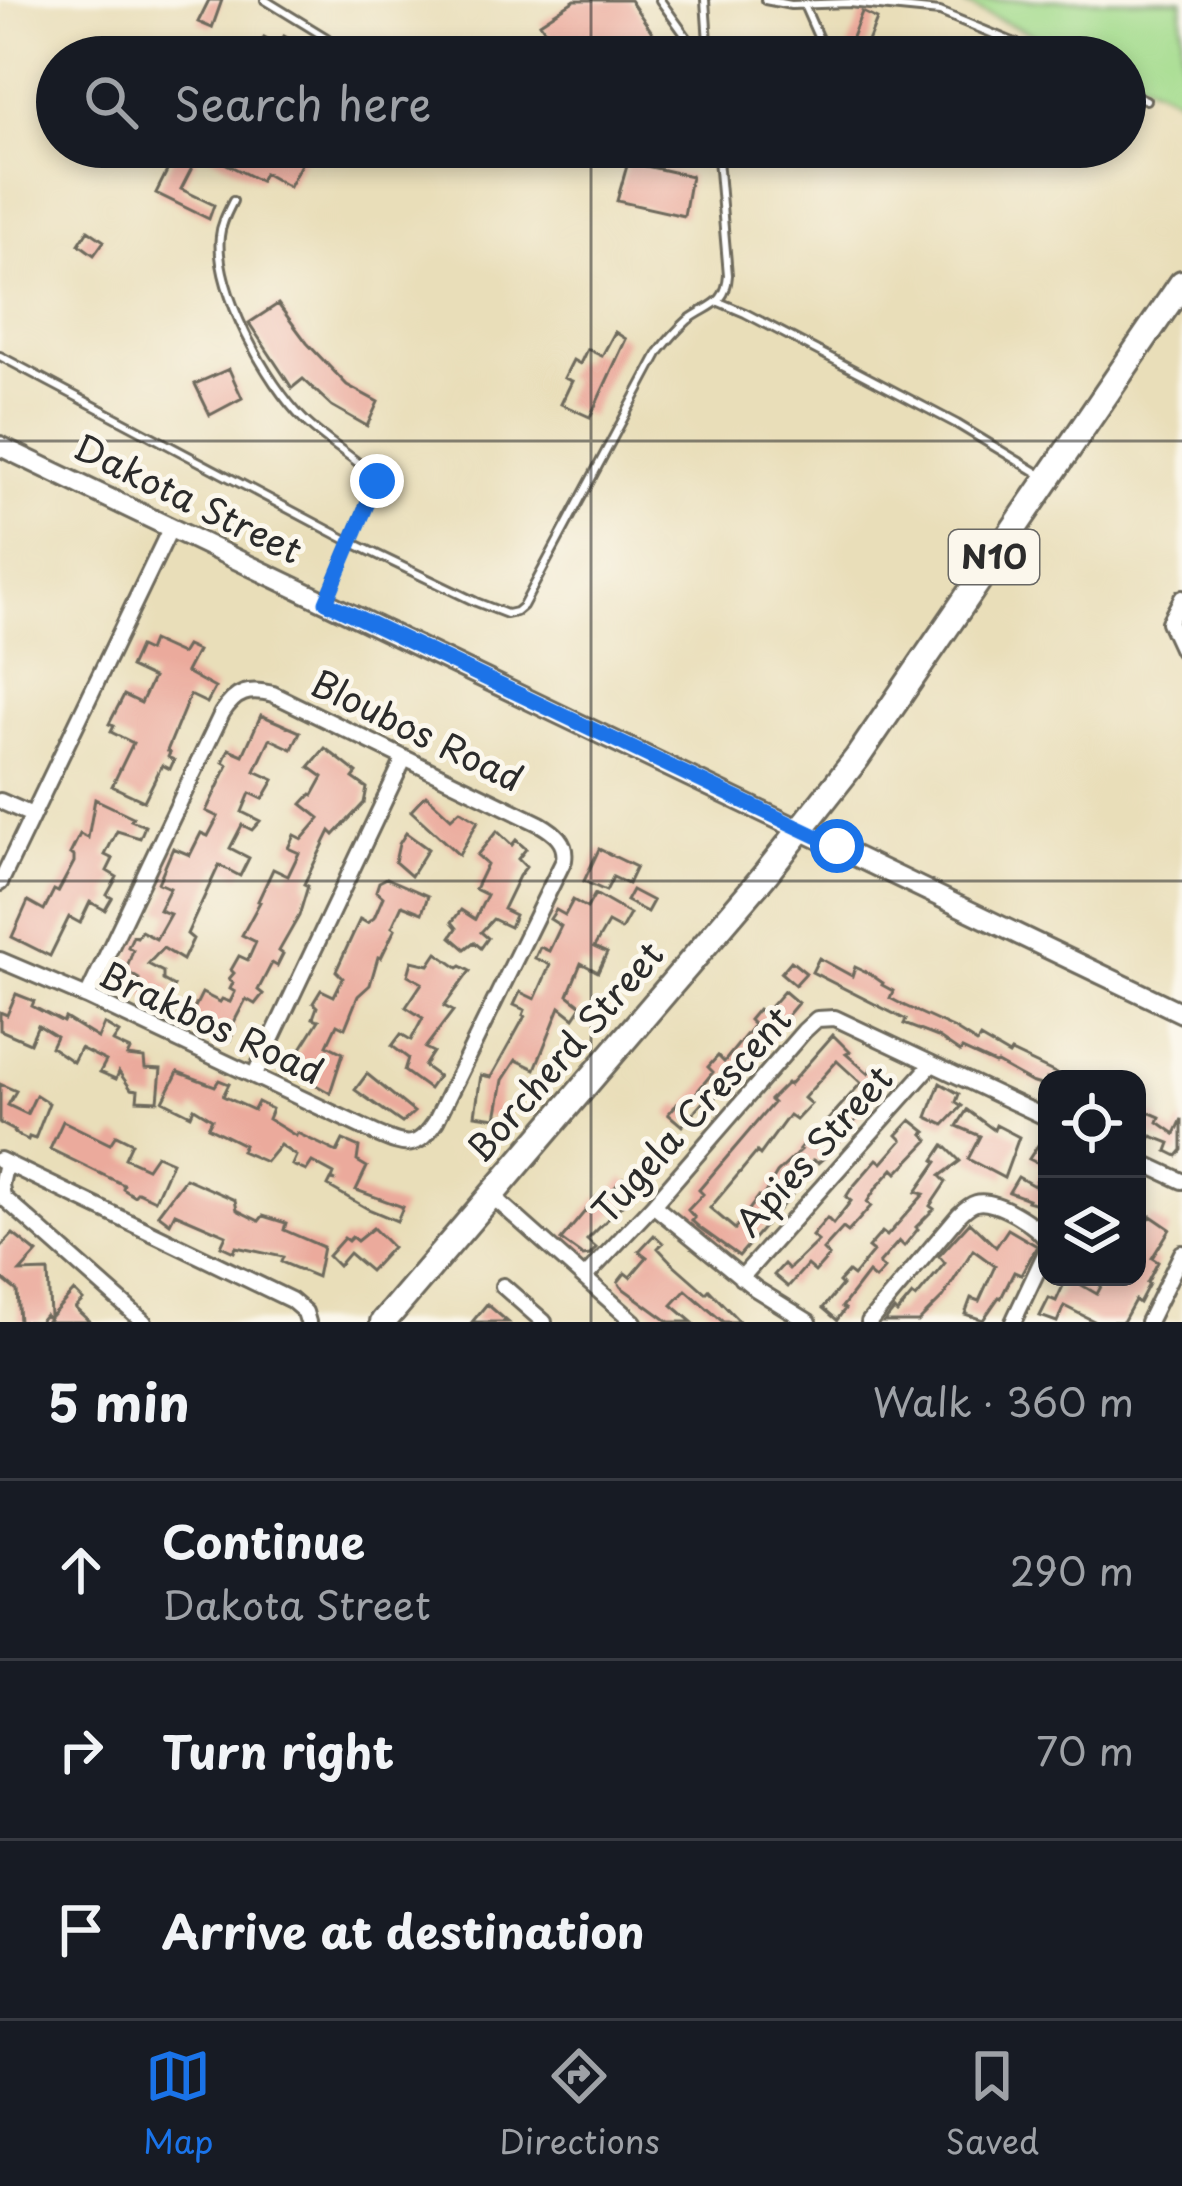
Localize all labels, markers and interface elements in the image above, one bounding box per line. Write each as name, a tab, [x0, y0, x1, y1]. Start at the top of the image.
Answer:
search box	[36, 36, 1146, 168]
text: Search here	[174, 68, 431, 136]
icon: search	[78, 69, 144, 135]
street label: Dakota Street	[66, 419, 312, 576]
route end	[350, 454, 404, 508]
road number: N10	[949, 530, 1039, 584]
street label: Bloubos Road	[303, 655, 533, 804]
route start	[810, 819, 864, 873]
street label: Borcherd Street	[452, 928, 675, 1173]
street label: Brakbos Road	[91, 946, 333, 1097]
street label: Tugela Crescent	[578, 993, 803, 1234]
street label: Apies Street	[721, 1052, 904, 1247]
map controls	[1038, 1070, 1146, 1286]
button: locate	[1038, 1070, 1146, 1178]
button: layers	[1038, 1178, 1146, 1286]
text: 5 min	[48, 1362, 190, 1439]
text: Walk · 360 m	[873, 1371, 1134, 1430]
text: Continue	[162, 1506, 365, 1574]
icon: ahead	[48, 1537, 114, 1603]
text: 290 m	[1010, 1540, 1134, 1599]
text: Dakota Street	[162, 1574, 431, 1633]
text: Turn right	[162, 1716, 394, 1784]
icon: right	[48, 1717, 114, 1783]
text: 70 m	[1036, 1720, 1134, 1779]
text: Arrive at destination	[162, 1896, 645, 1964]
icon: arrive	[48, 1897, 114, 1963]
tab: Map	[143, 2043, 213, 2165]
tab: Directions	[499, 2043, 660, 2165]
tab: Saved	[945, 2043, 1039, 2165]

